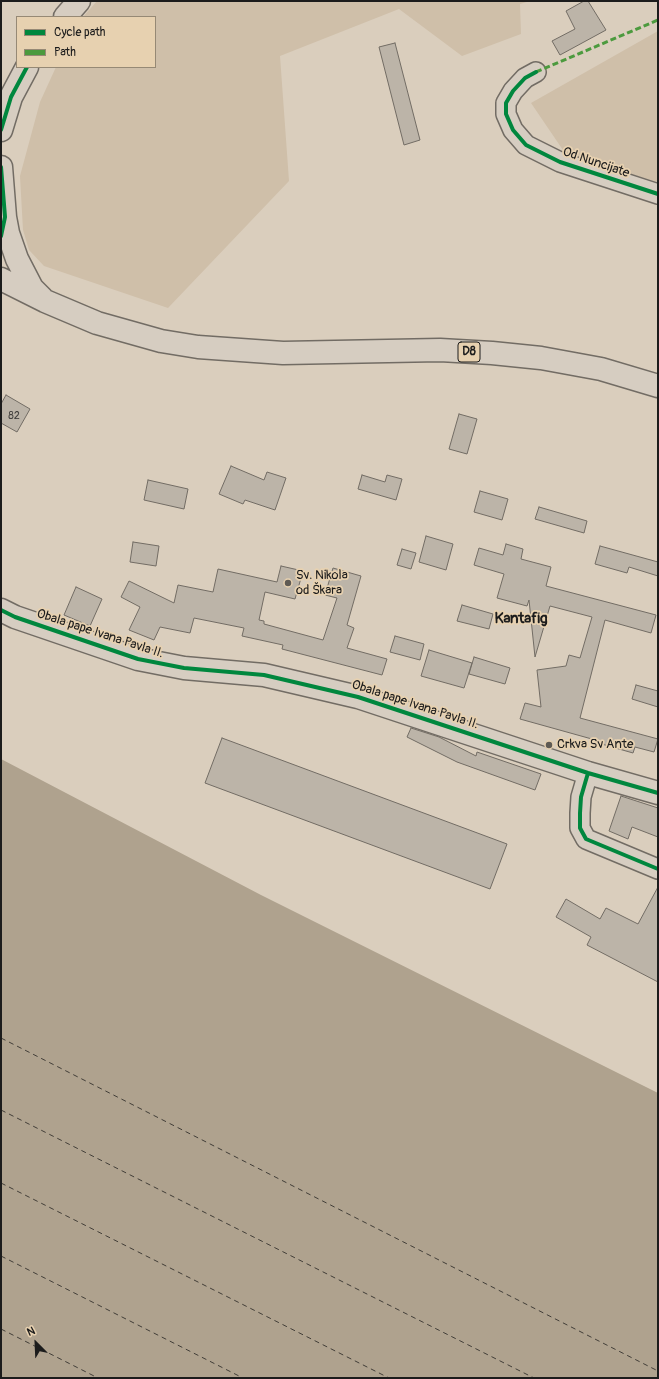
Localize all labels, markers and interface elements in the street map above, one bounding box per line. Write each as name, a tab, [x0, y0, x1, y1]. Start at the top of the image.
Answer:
legend	[16, 16, 156, 68]
text: Cycle path	[54, 25, 105, 40]
text: Path	[54, 45, 76, 60]
street label: Od Nuncijate	[561, 144, 631, 182]
road number: D8	[458, 342, 480, 362]
house number: 82	[8, 409, 20, 423]
place label: Sv. Nikola od Škara	[296, 568, 348, 599]
marker: Sv. Nikola od Škara	[283, 578, 293, 588]
street label: Obala pape Ivana Pavla II.	[35, 606, 165, 662]
district label: Kantafig	[494, 610, 548, 628]
street label: Obala pape Ivana Pavla II.	[350, 677, 480, 733]
place label: Crkva Sv Ante	[557, 737, 633, 753]
marker: Crkva Sv Ante	[544, 740, 554, 750]
north arrow	[16, 1323, 56, 1363]
text: N	[25, 1324, 37, 1339]

